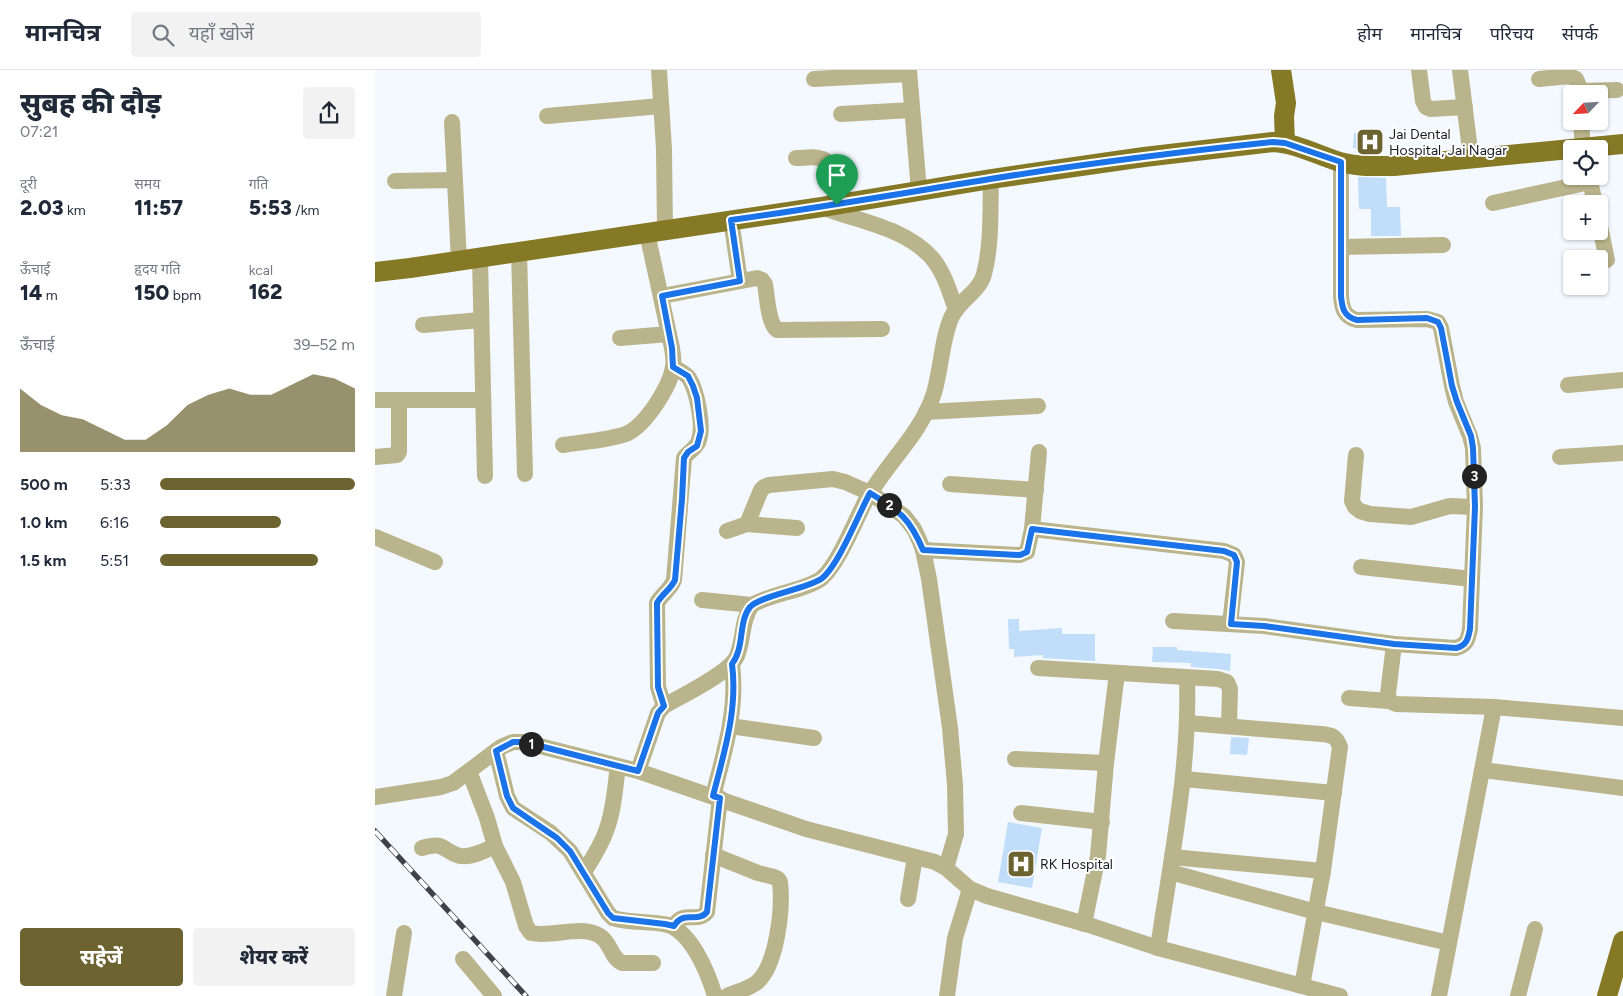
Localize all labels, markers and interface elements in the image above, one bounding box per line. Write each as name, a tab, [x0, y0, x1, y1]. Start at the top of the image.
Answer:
search box	[131, 12, 481, 57]
text: मानचित्र	[25, 18, 101, 47]
icon: search	[149, 21, 177, 49]
text: यहाँ खोजें	[189, 22, 254, 45]
text: होम	[1357, 23, 1382, 45]
text: मानचित्र	[1410, 23, 1462, 45]
text: परिचय	[1490, 23, 1534, 45]
text: संपर्क	[1562, 23, 1598, 45]
north arrow	[1563, 85, 1607, 130]
map controls	[1563, 85, 1608, 295]
text: सुबह की दौड़	[20, 86, 161, 120]
button: share	[303, 87, 355, 139]
text: 07:21	[20, 122, 58, 141]
place label: Jai Dental Hospital, Jai Nagar	[1389, 126, 1507, 159]
hospital icon: Jai Dental Hospital, Jai Nagar	[1355, 127, 1385, 157]
button: locate	[1563, 140, 1608, 185]
pin	[816, 154, 858, 205]
icon: arrive	[823, 161, 851, 189]
text: दूरी	[20, 176, 37, 193]
text: समय	[134, 176, 160, 193]
text: गति	[249, 176, 268, 193]
text: 2.03	[20, 195, 63, 220]
text: 11:57	[134, 195, 183, 220]
text: 5:53	[249, 195, 292, 220]
button: +	[1563, 195, 1608, 240]
text: km	[63, 202, 86, 219]
text: /km	[292, 202, 319, 219]
button: −	[1563, 250, 1608, 295]
text: ऊँचाई	[20, 261, 50, 278]
text: हृदय गति	[134, 261, 181, 278]
text: kcal	[249, 262, 273, 279]
text: 162	[249, 279, 282, 304]
text: 14	[20, 280, 42, 305]
text: 150	[134, 280, 169, 305]
text: m	[42, 287, 58, 304]
text: bpm	[169, 287, 201, 304]
text: ऊँचाई	[20, 335, 55, 354]
text: 39–52 m	[293, 335, 355, 354]
pin: 3	[1461, 464, 1487, 488]
text: 3	[1471, 468, 1478, 485]
text: 500 m	[20, 475, 68, 494]
text: 5:33	[100, 475, 131, 494]
pin: 2	[877, 492, 901, 518]
text: 2	[885, 497, 894, 514]
text: 1.0 km	[20, 513, 67, 532]
text: 6:16	[100, 513, 129, 532]
text: 1.5 km	[20, 551, 66, 570]
text: 5:51	[100, 551, 129, 570]
pin: 1	[519, 732, 543, 756]
text: 1	[529, 736, 534, 753]
hospital icon: RK Hospital	[1006, 849, 1036, 879]
place label: RK Hospital	[1040, 856, 1113, 873]
button: सहेजें	[20, 928, 183, 986]
button: शेयर करें	[193, 928, 355, 986]

